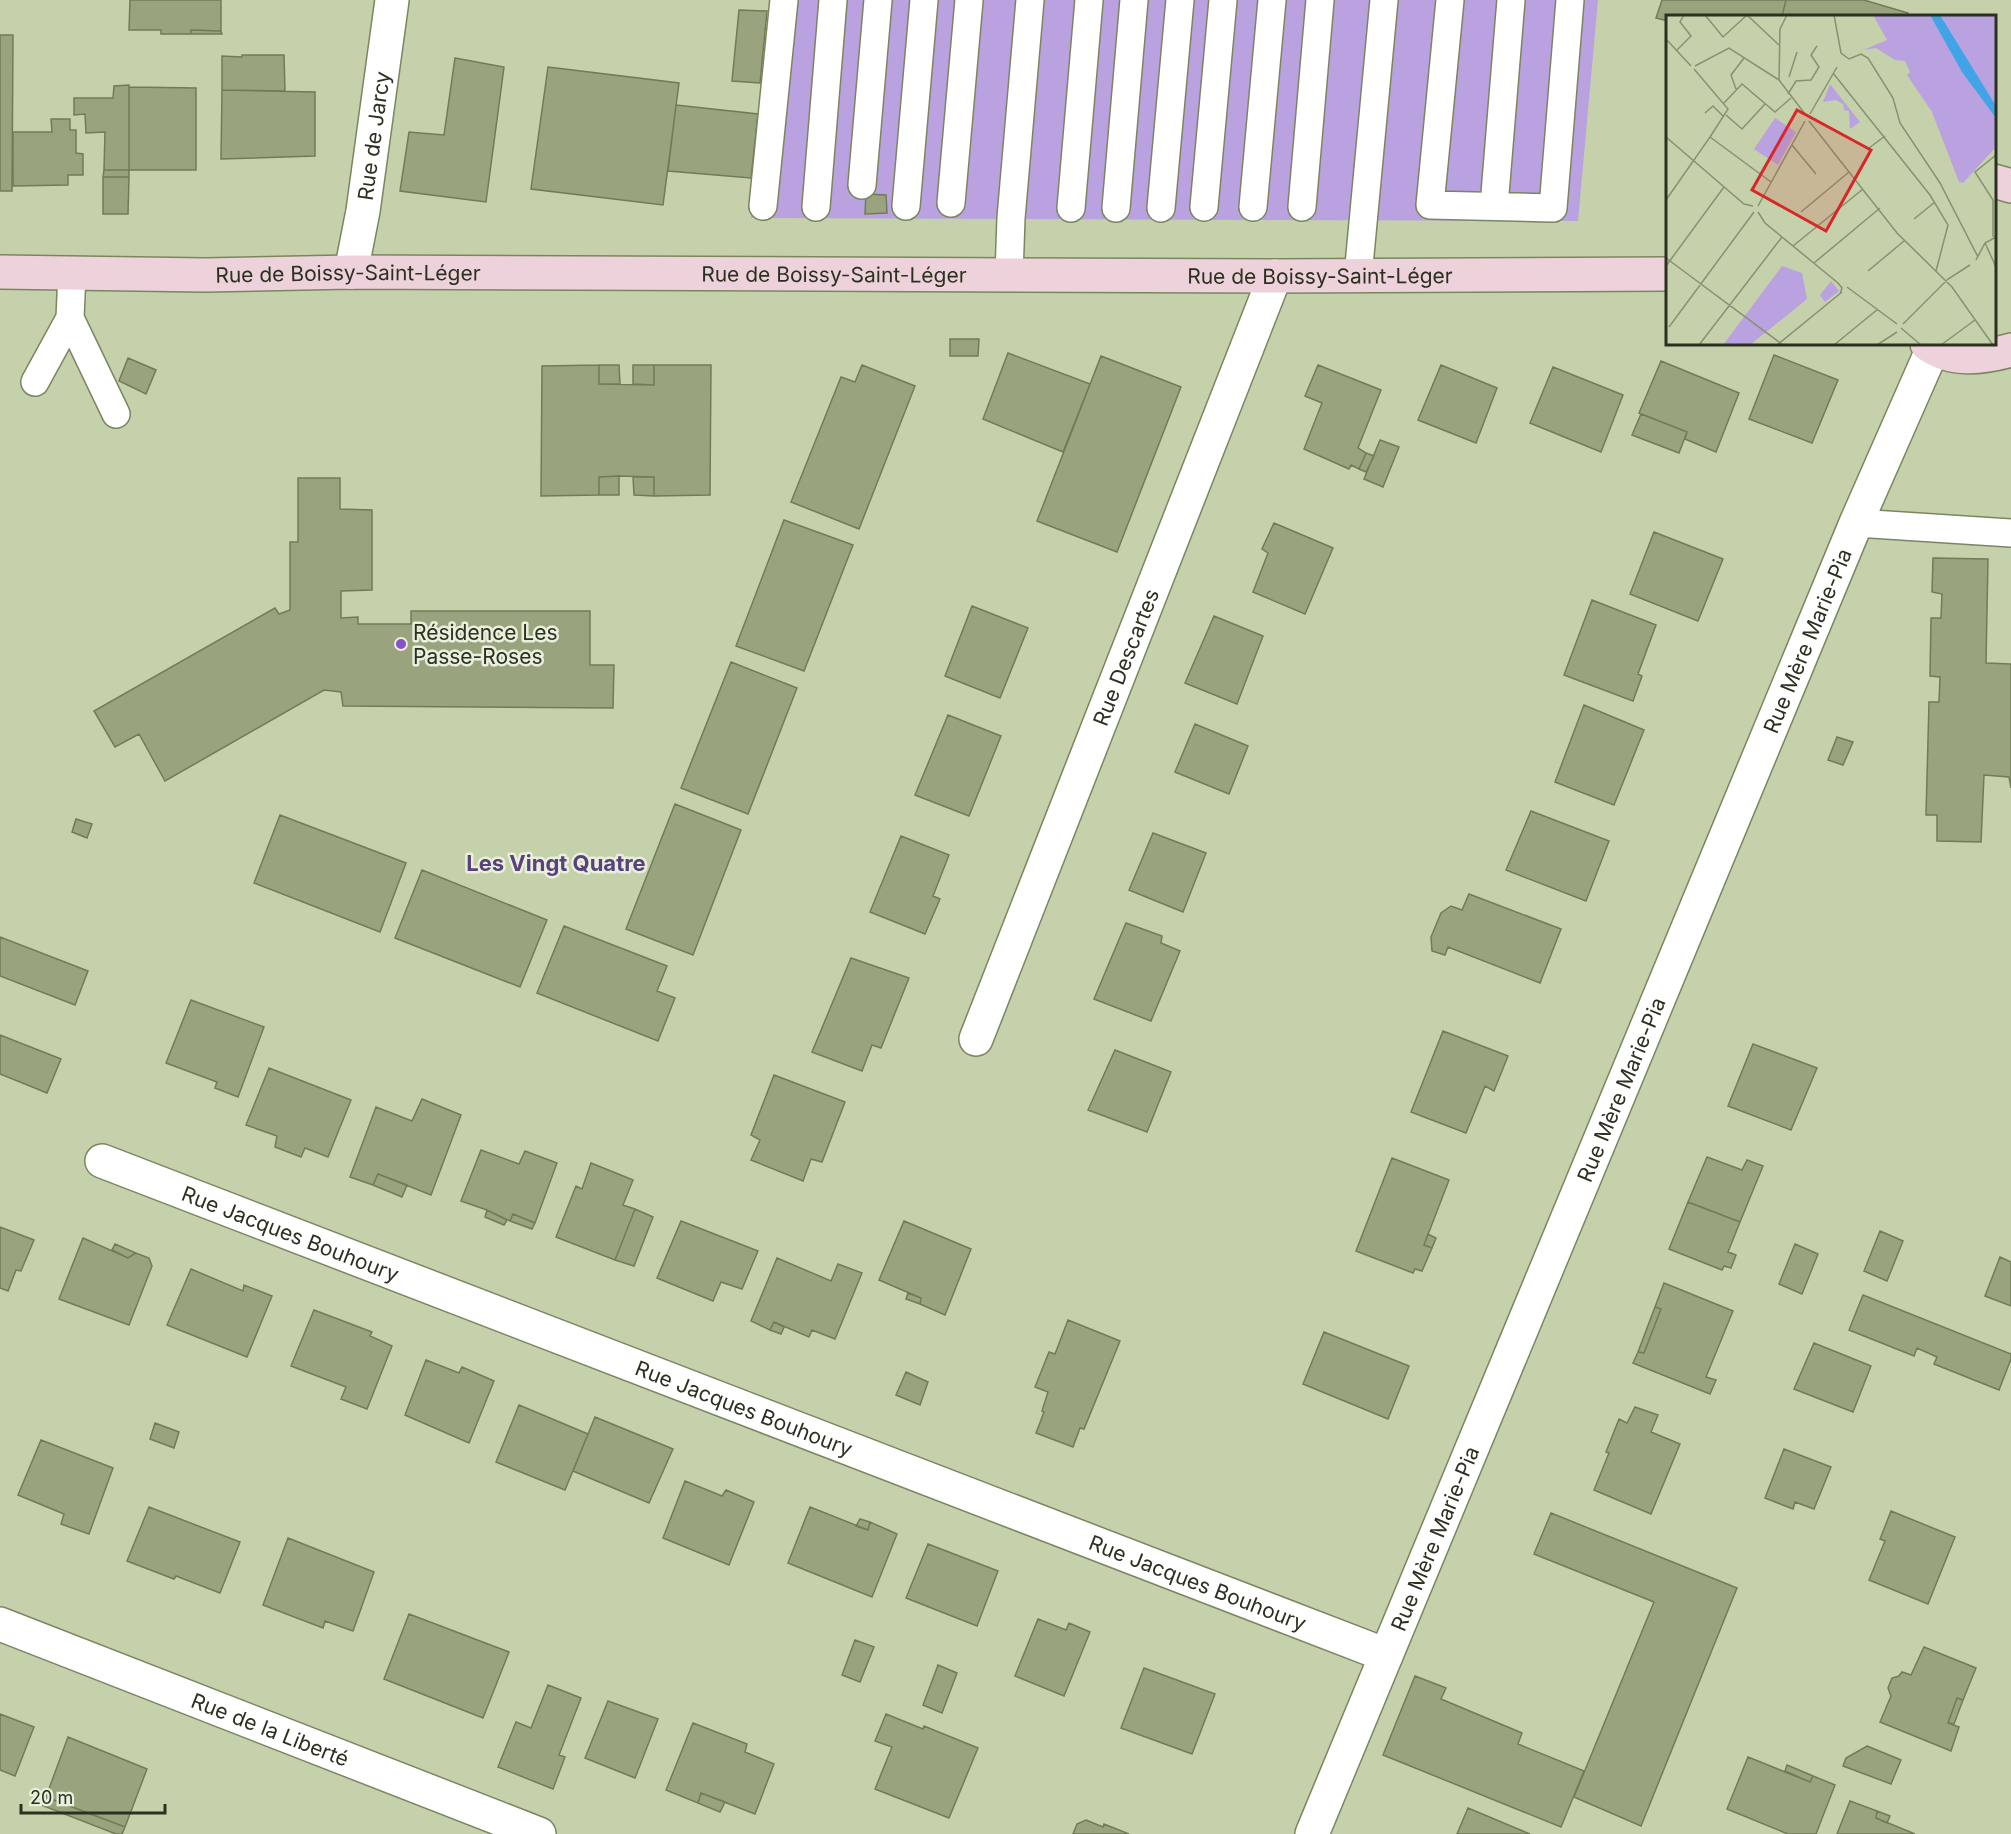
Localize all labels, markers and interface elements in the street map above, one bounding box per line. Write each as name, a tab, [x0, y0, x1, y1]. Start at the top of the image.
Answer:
inset map	[1666, 15, 1996, 345]
street label: Rue de Jarcy	[352, 70, 395, 202]
street label: Rue de Boissy-Saint-Léger	[215, 259, 481, 287]
street label: Rue de Boissy-Saint-Léger	[701, 261, 967, 287]
street label: Rue de Boissy-Saint-Léger	[1187, 263, 1453, 289]
street label: Rue Mère Marie-Pia	[1758, 545, 1857, 737]
street label: Rue Descartes	[1088, 585, 1164, 729]
place label: Résidence Les Passe-Roses	[413, 620, 557, 669]
marker: Résidence Les Passe-Roses	[394, 637, 408, 651]
district label: Les Vingt Quatre	[466, 850, 646, 876]
street label: Rue Mère Marie-Pia	[1572, 994, 1670, 1185]
street label: Rue Jacques Bouhoury	[178, 1180, 403, 1287]
street label: Rue Jacques Bouhoury	[632, 1355, 856, 1461]
street label: Rue Mère Marie-Pia	[1385, 1442, 1484, 1634]
street label: Rue Jacques Bouhoury	[1086, 1529, 1310, 1636]
street label: Rue de la Liberté	[188, 1687, 353, 1771]
scale bar	[21, 1777, 165, 1815]
text: 20 m	[30, 1787, 73, 1808]

